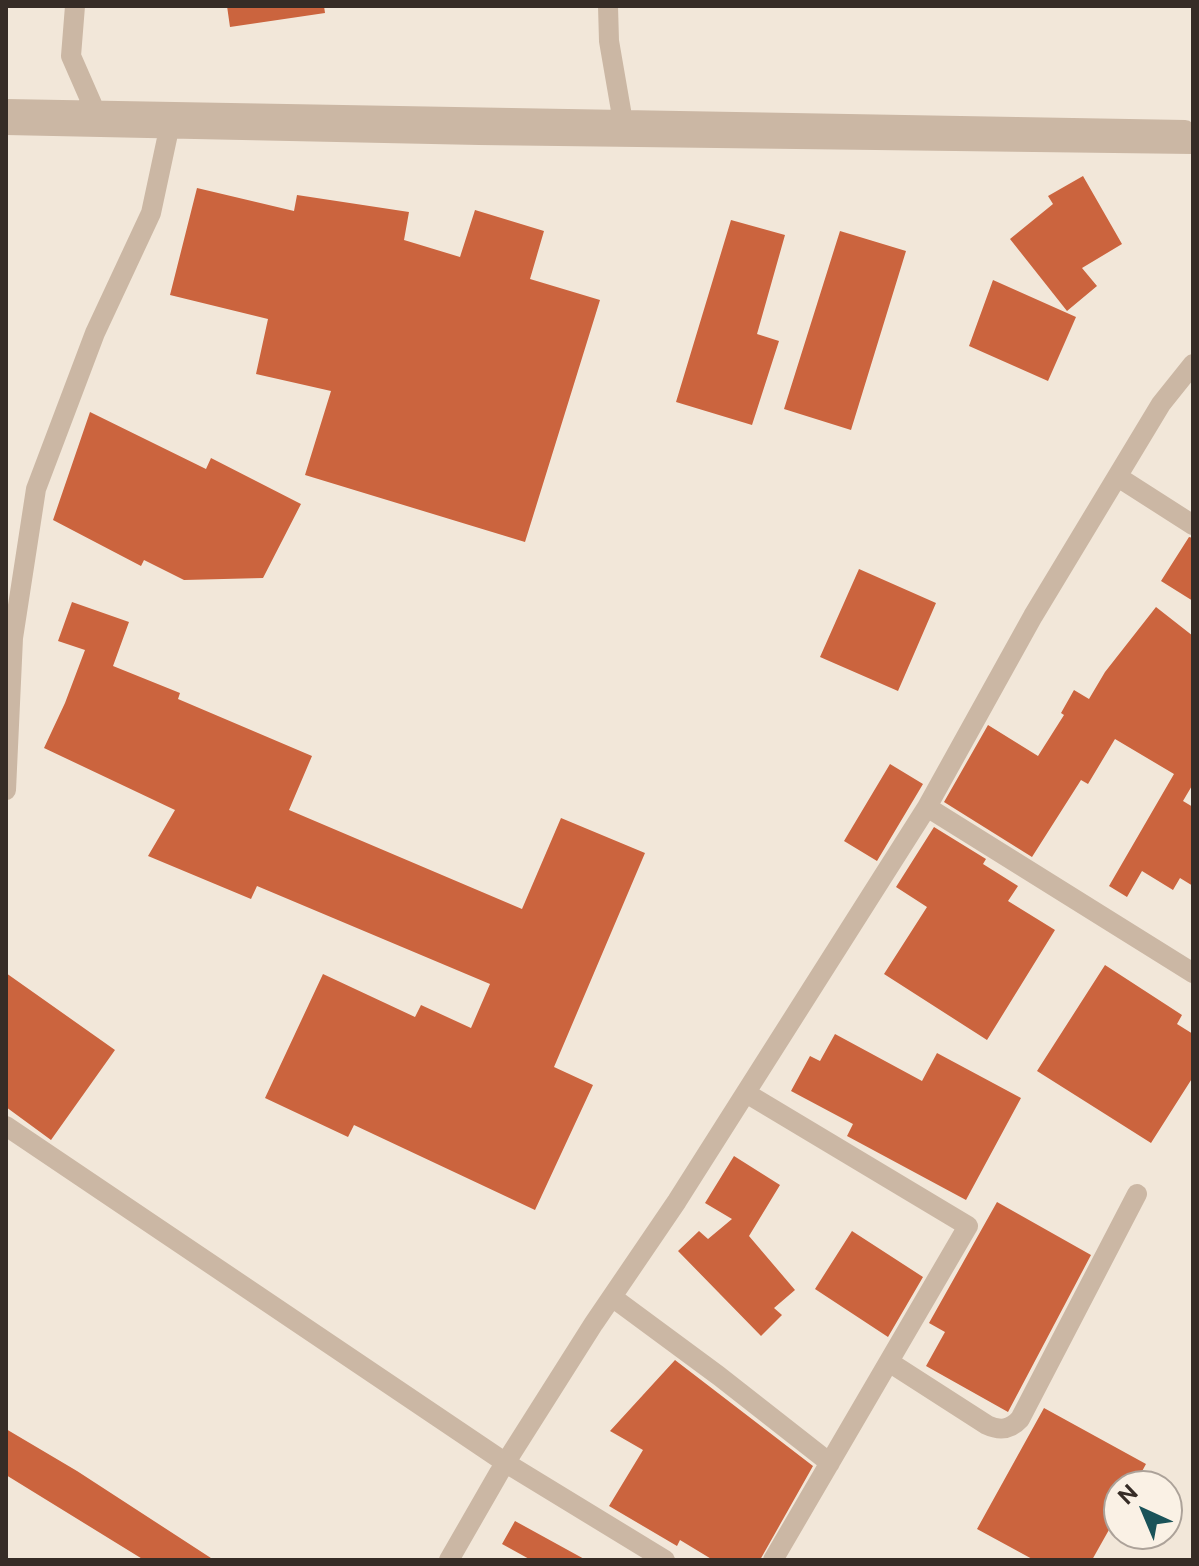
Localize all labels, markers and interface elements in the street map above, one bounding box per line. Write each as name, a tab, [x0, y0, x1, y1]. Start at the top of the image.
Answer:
north arrow	[1103, 1470, 1183, 1550]
text: N	[1112, 1479, 1143, 1510]

